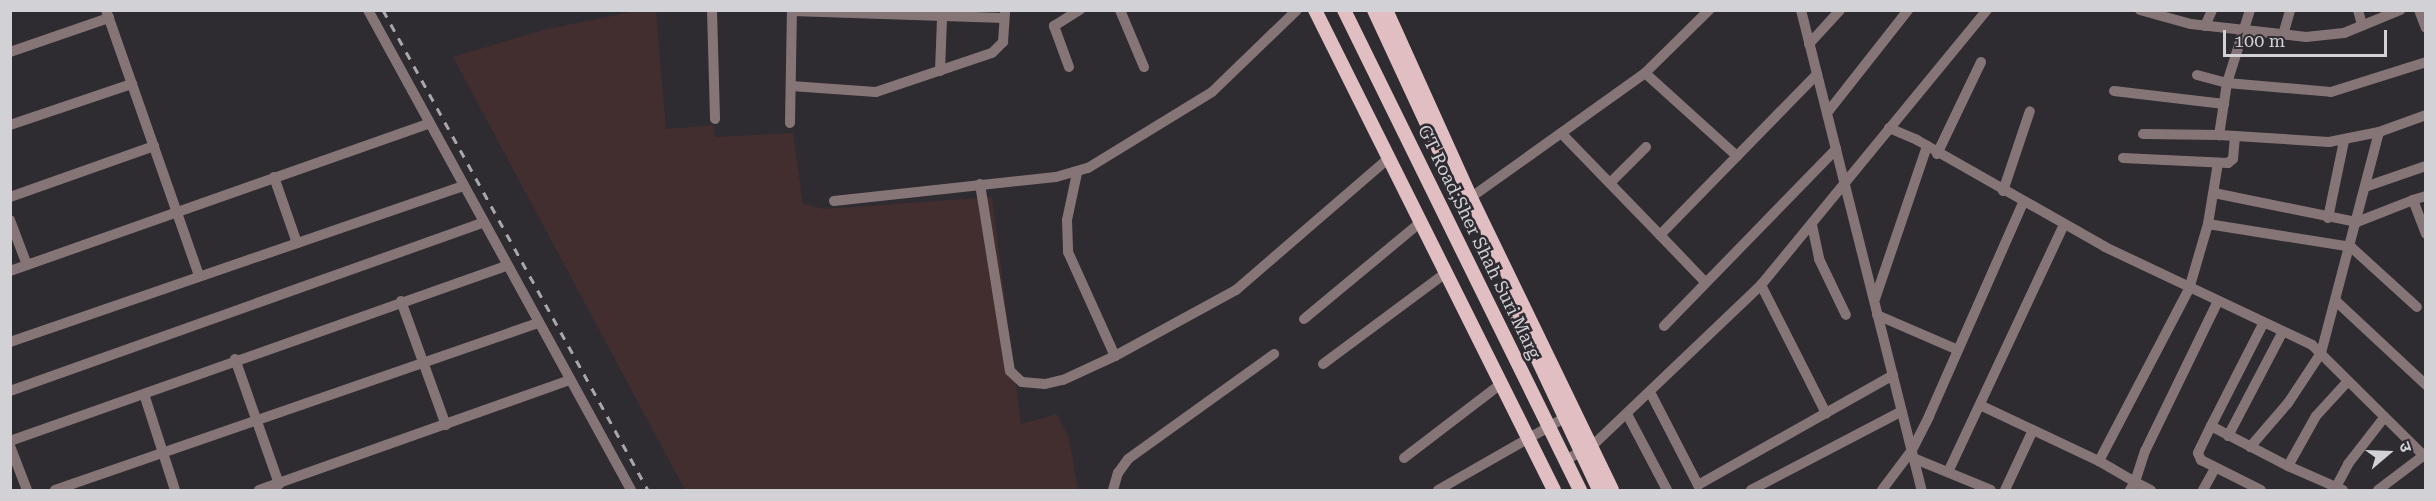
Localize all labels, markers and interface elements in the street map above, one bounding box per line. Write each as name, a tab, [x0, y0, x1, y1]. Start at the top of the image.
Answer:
scale bar	[2226, 18, 2390, 56]
text: 100 m	[2234, 30, 2285, 51]
street label: GT Road;Sher Shah Suri Marg	[1413, 122, 1545, 362]
north arrow	[2358, 423, 2418, 483]
text: उ	[2395, 439, 2416, 455]

